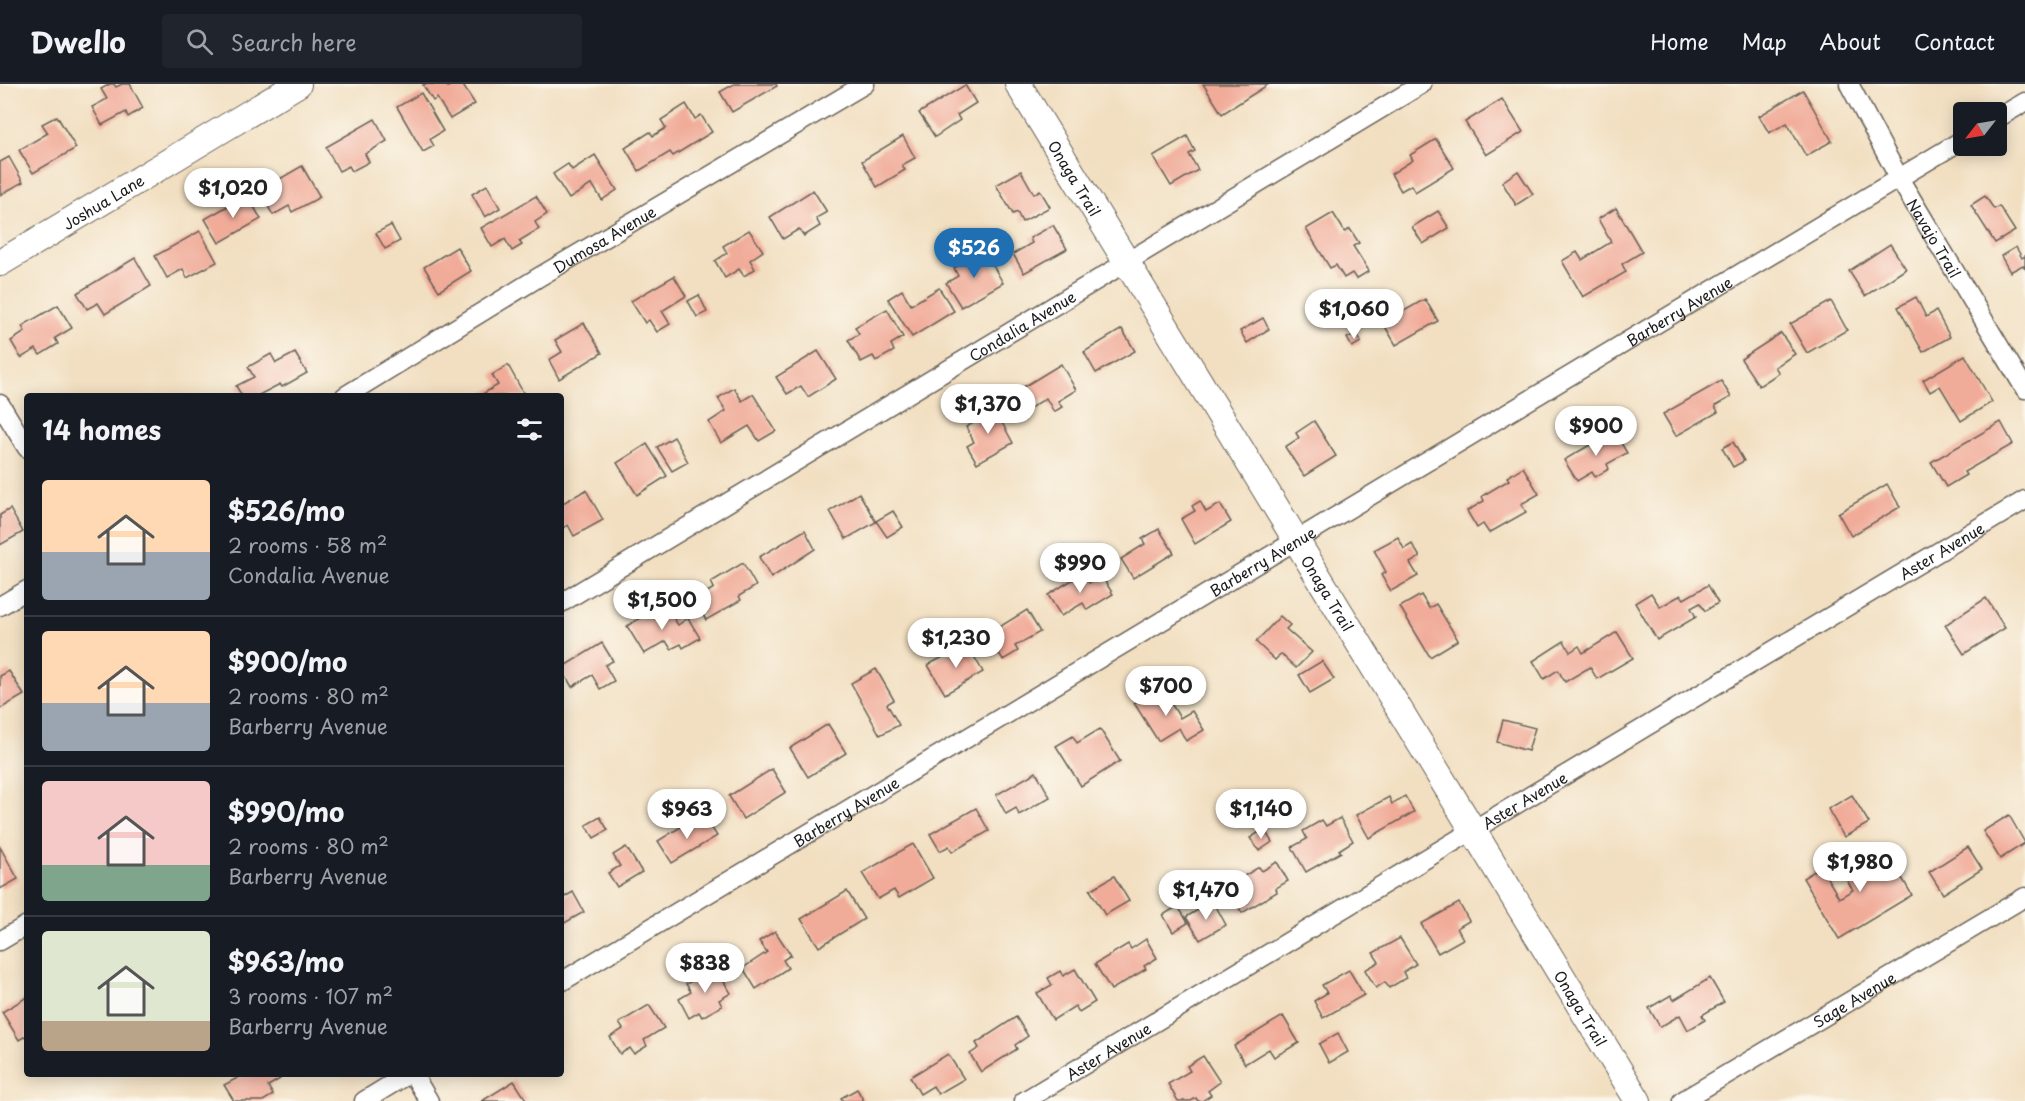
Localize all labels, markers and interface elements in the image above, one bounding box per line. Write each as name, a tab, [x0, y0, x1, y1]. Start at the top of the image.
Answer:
search box	[162, 14, 582, 68]
text: Dwello	[30, 20, 126, 63]
icon: search	[183, 25, 216, 58]
text: Search here	[231, 25, 357, 58]
text: Home	[1650, 25, 1709, 57]
text: Map	[1742, 25, 1787, 57]
text: About	[1820, 25, 1881, 57]
text: Contact	[1914, 25, 1995, 57]
north arrow	[1953, 102, 2007, 156]
map controls	[1953, 102, 2007, 156]
street label: Onaga Trail	[1043, 135, 1107, 220]
street label: Joshua Lane	[58, 168, 148, 235]
pin: $1,020	[184, 168, 282, 219]
text: $1,020	[198, 172, 268, 202]
street label: Navajo Trail	[1902, 194, 1967, 282]
street label: Dumosa Avenue	[548, 199, 660, 278]
pin: $526	[938, 228, 1010, 279]
text: $526	[948, 232, 1000, 262]
street label: Barberry Avenue	[1621, 270, 1736, 351]
street label: Condalia Avenue	[964, 284, 1080, 366]
pin: $1,060	[1305, 289, 1403, 340]
text: $1,060	[1319, 293, 1389, 323]
pin: $1,370	[939, 384, 1037, 435]
text: $1,370	[955, 388, 1021, 418]
pin: $900	[1560, 406, 1632, 457]
text: 14 homes	[42, 410, 161, 449]
text: $900	[1569, 410, 1623, 440]
icon: filters	[513, 413, 546, 446]
text: $526/mo	[228, 491, 345, 530]
icon: home	[90, 504, 162, 576]
street label: Aster Avenue	[1894, 516, 1988, 584]
street label: Barberry Avenue	[1205, 520, 1320, 601]
text: 2 rooms · 58 m²	[228, 530, 387, 560]
pin: $990	[1044, 543, 1116, 594]
text: $990	[1054, 547, 1106, 577]
street label: Onaga Trail	[1296, 550, 1360, 635]
text: Condalia Avenue	[228, 560, 390, 590]
pin: $1,500	[613, 580, 711, 631]
text: $1,500	[627, 584, 697, 614]
pin: $1,230	[907, 618, 1005, 669]
text: $1,230	[922, 622, 990, 652]
text: $900/mo	[228, 642, 347, 681]
icon: home	[90, 655, 162, 727]
pin: $700	[1130, 666, 1202, 717]
text: $700	[1139, 670, 1193, 700]
text: 2 rooms · 80 m²	[228, 681, 389, 711]
text: Barberry Avenue	[228, 711, 388, 741]
street label: Aster Avenue	[1477, 765, 1571, 834]
street label: Barberry Avenue	[788, 770, 903, 852]
pin: $963	[651, 789, 723, 840]
pin: $1,140	[1212, 789, 1310, 840]
text: $990/mo	[228, 792, 344, 831]
text: $963	[661, 793, 713, 823]
text: $1,140	[1230, 793, 1292, 823]
icon: home	[90, 805, 162, 877]
text: 2 rooms · 80 m²	[228, 831, 389, 861]
pin: $1,980	[1811, 842, 1909, 893]
text: $1,980	[1827, 846, 1893, 876]
text: Barberry Avenue	[228, 861, 388, 891]
pin: $1,470	[1157, 870, 1255, 921]
text: $1,470	[1173, 874, 1239, 904]
text: $963/mo	[228, 942, 344, 981]
pin: $838	[669, 943, 741, 994]
text: $838	[680, 947, 730, 977]
icon: home	[90, 955, 162, 1027]
street label: Onaga Trail	[1549, 965, 1613, 1050]
street label: Sage Avenue	[1808, 965, 1899, 1032]
text: 3 rooms · 107 m²	[228, 981, 393, 1011]
text: Barberry Avenue	[228, 1011, 388, 1041]
street label: Aster Avenue	[1061, 1016, 1155, 1085]

